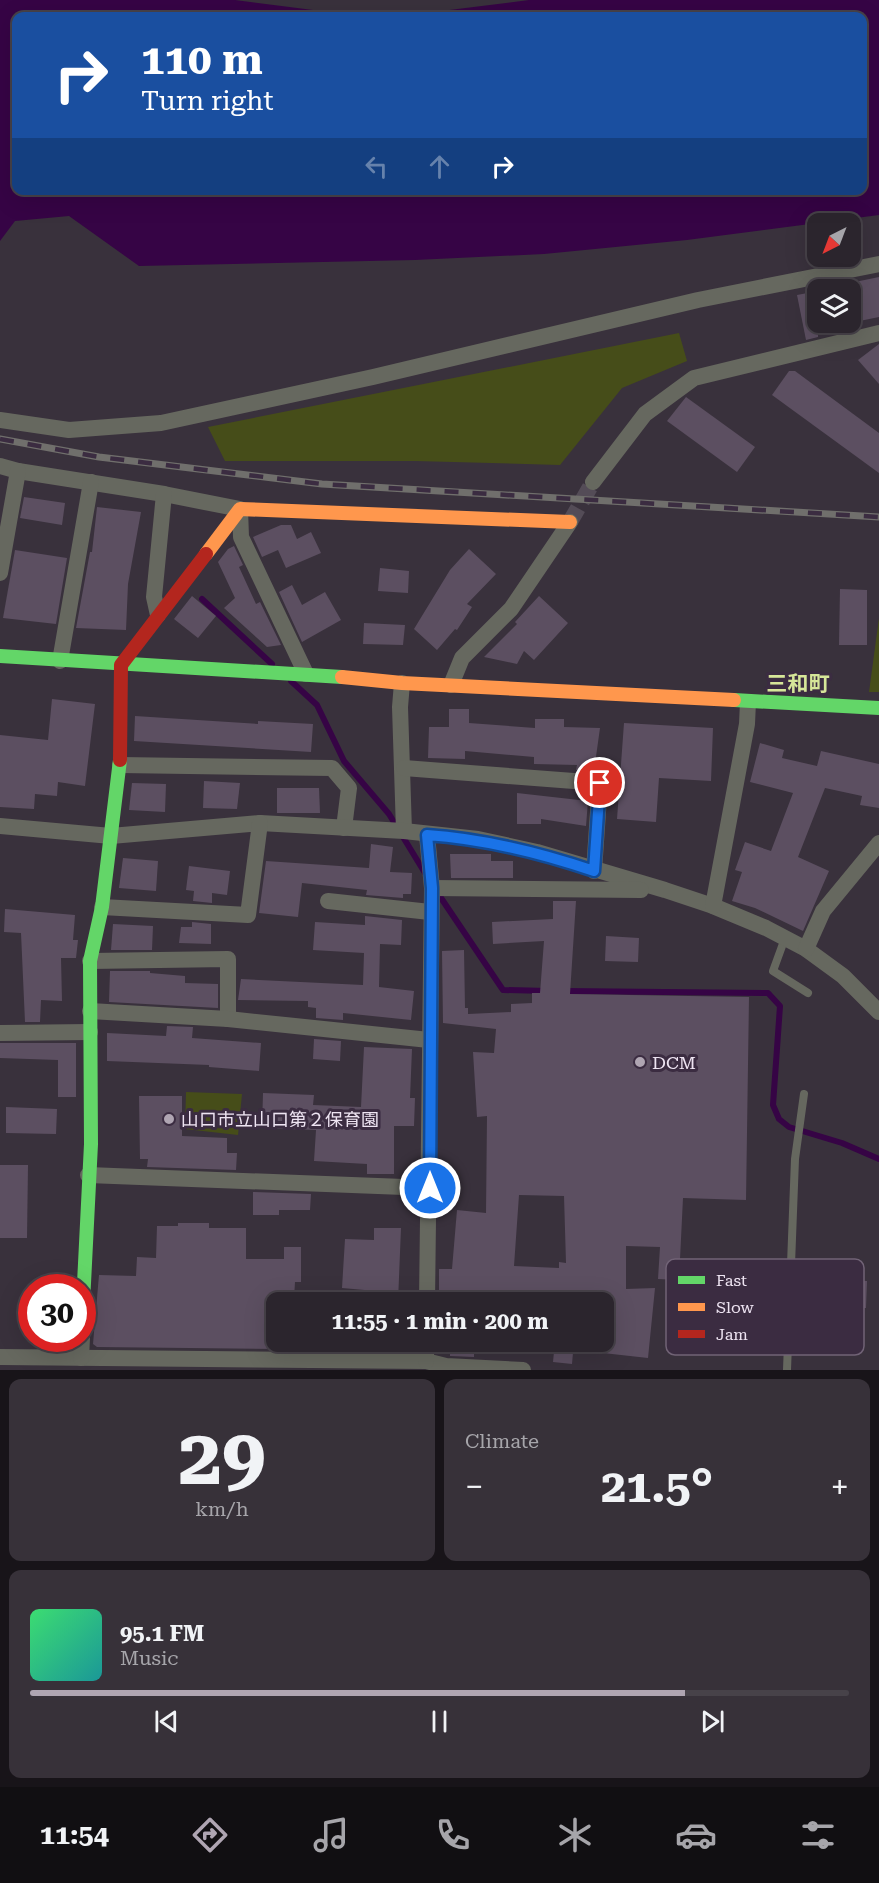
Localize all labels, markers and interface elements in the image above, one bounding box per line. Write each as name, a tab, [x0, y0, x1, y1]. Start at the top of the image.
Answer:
text: 110 m	[141, 35, 263, 84]
icon: right	[42, 36, 120, 114]
text: Turn right	[141, 85, 274, 117]
icon: left	[360, 150, 393, 183]
icon: ahead	[423, 150, 456, 183]
icon: right	[486, 150, 519, 183]
north arrow	[807, 213, 861, 267]
map controls	[807, 213, 861, 333]
button: layers	[807, 279, 861, 333]
district label: 三和町	[767, 672, 830, 696]
pin	[574, 757, 625, 808]
icon: arrive	[583, 766, 616, 799]
place label: DCM	[652, 1052, 696, 1073]
marker: DCM	[633, 1055, 647, 1069]
place label: 山口市立山口第２保育園	[181, 1109, 379, 1130]
marker: 山口市立山口第２保育園	[162, 1112, 176, 1126]
position arrow	[398, 1156, 462, 1220]
legend	[666, 1259, 864, 1355]
text: Fast	[716, 1271, 747, 1290]
speed limit sign: 30	[18, 1274, 96, 1352]
text: Slow	[716, 1298, 754, 1317]
text: 11:55 · 1 min · 200 m	[331, 1309, 549, 1334]
text: Jam	[716, 1325, 748, 1344]
text: 29	[178, 1412, 266, 1503]
text: Climate	[465, 1429, 539, 1453]
text: 21.5°	[601, 1460, 713, 1513]
text: −	[465, 1467, 483, 1506]
text: +	[831, 1467, 849, 1506]
text: km/h	[195, 1497, 249, 1521]
text: 95.1 FM	[120, 1621, 204, 1646]
text: Music	[120, 1646, 179, 1670]
icon: previous	[150, 1705, 183, 1738]
icon: pause	[423, 1705, 456, 1738]
icon: next	[696, 1705, 729, 1738]
icon: directions	[189, 1814, 231, 1856]
icon: music	[310, 1814, 352, 1856]
icon: phone	[432, 1814, 474, 1856]
icon: climate	[554, 1814, 596, 1856]
icon: car	[675, 1814, 717, 1856]
icon: filters	[797, 1814, 839, 1856]
text: 11:54	[40, 1819, 109, 1851]

